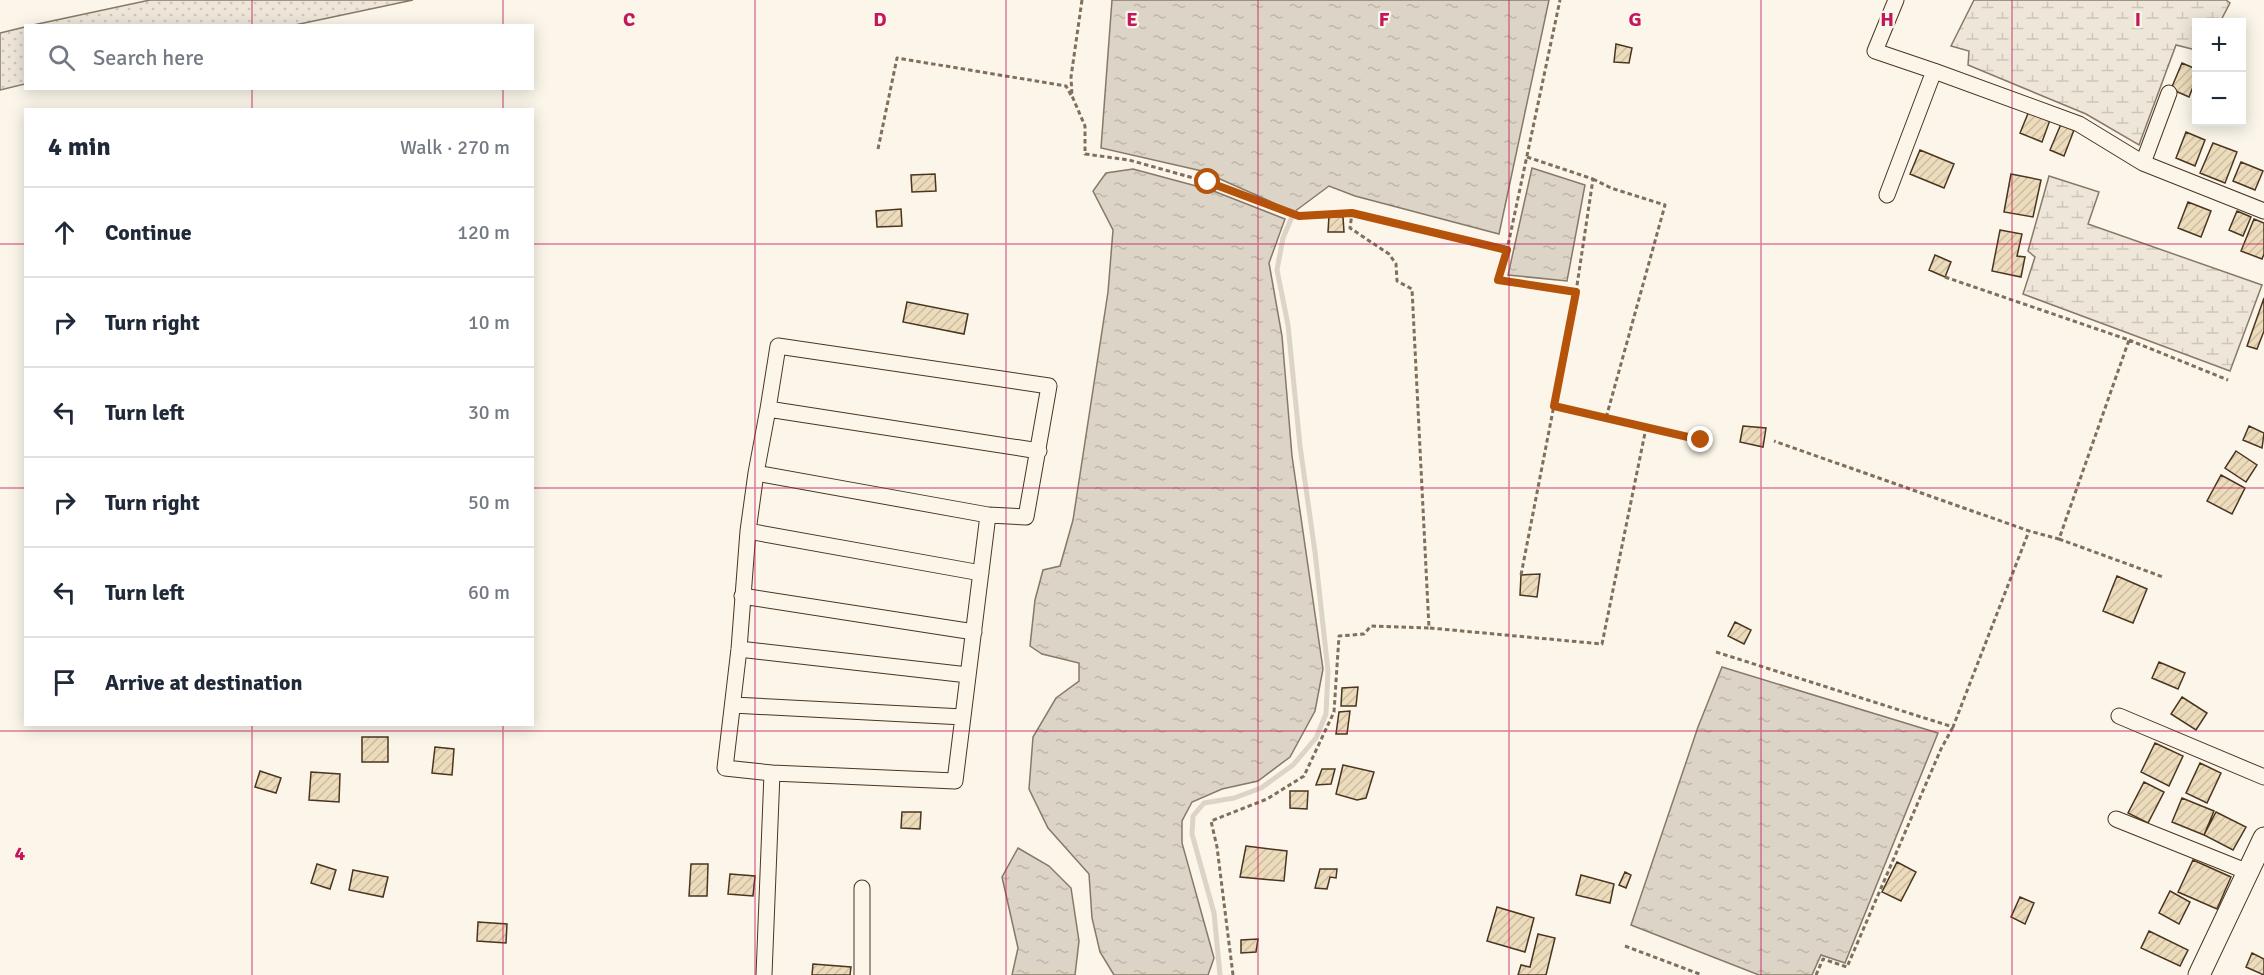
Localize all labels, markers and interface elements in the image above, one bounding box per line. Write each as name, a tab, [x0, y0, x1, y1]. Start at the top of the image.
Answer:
text: C	[623, 7, 635, 32]
text: D	[873, 7, 887, 32]
text: E	[1126, 7, 1138, 32]
text: F	[1379, 7, 1390, 32]
text: G	[1628, 7, 1642, 32]
text: H	[1880, 7, 1894, 32]
text: I	[2135, 7, 2141, 32]
map controls	[2192, 18, 2246, 126]
button: +	[2192, 18, 2246, 72]
search box	[24, 24, 534, 90]
icon: search	[45, 41, 78, 74]
text: Search here	[93, 44, 204, 71]
button: −	[2192, 72, 2246, 126]
text: 4 min	[48, 131, 111, 163]
text: Walk · 270 m	[400, 135, 510, 160]
route start	[1194, 168, 1220, 194]
icon: ahead	[48, 216, 81, 249]
text: Continue	[105, 219, 192, 246]
text: 120 m	[457, 220, 510, 245]
icon: right	[48, 306, 81, 339]
text: Turn right	[105, 309, 200, 336]
text: 10 m	[468, 310, 510, 335]
icon: left	[48, 396, 81, 429]
text: Turn left	[105, 399, 185, 426]
text: 30 m	[468, 400, 510, 425]
route end	[1687, 426, 1713, 452]
icon: right	[48, 486, 81, 519]
text: Turn right	[105, 489, 200, 516]
text: 50 m	[468, 490, 510, 515]
icon: left	[48, 576, 81, 609]
text: Turn left	[105, 579, 185, 606]
text: 60 m	[468, 580, 510, 605]
icon: arrive	[48, 666, 81, 699]
text: Arrive at destination	[105, 669, 302, 696]
text: 4	[15, 841, 26, 866]

